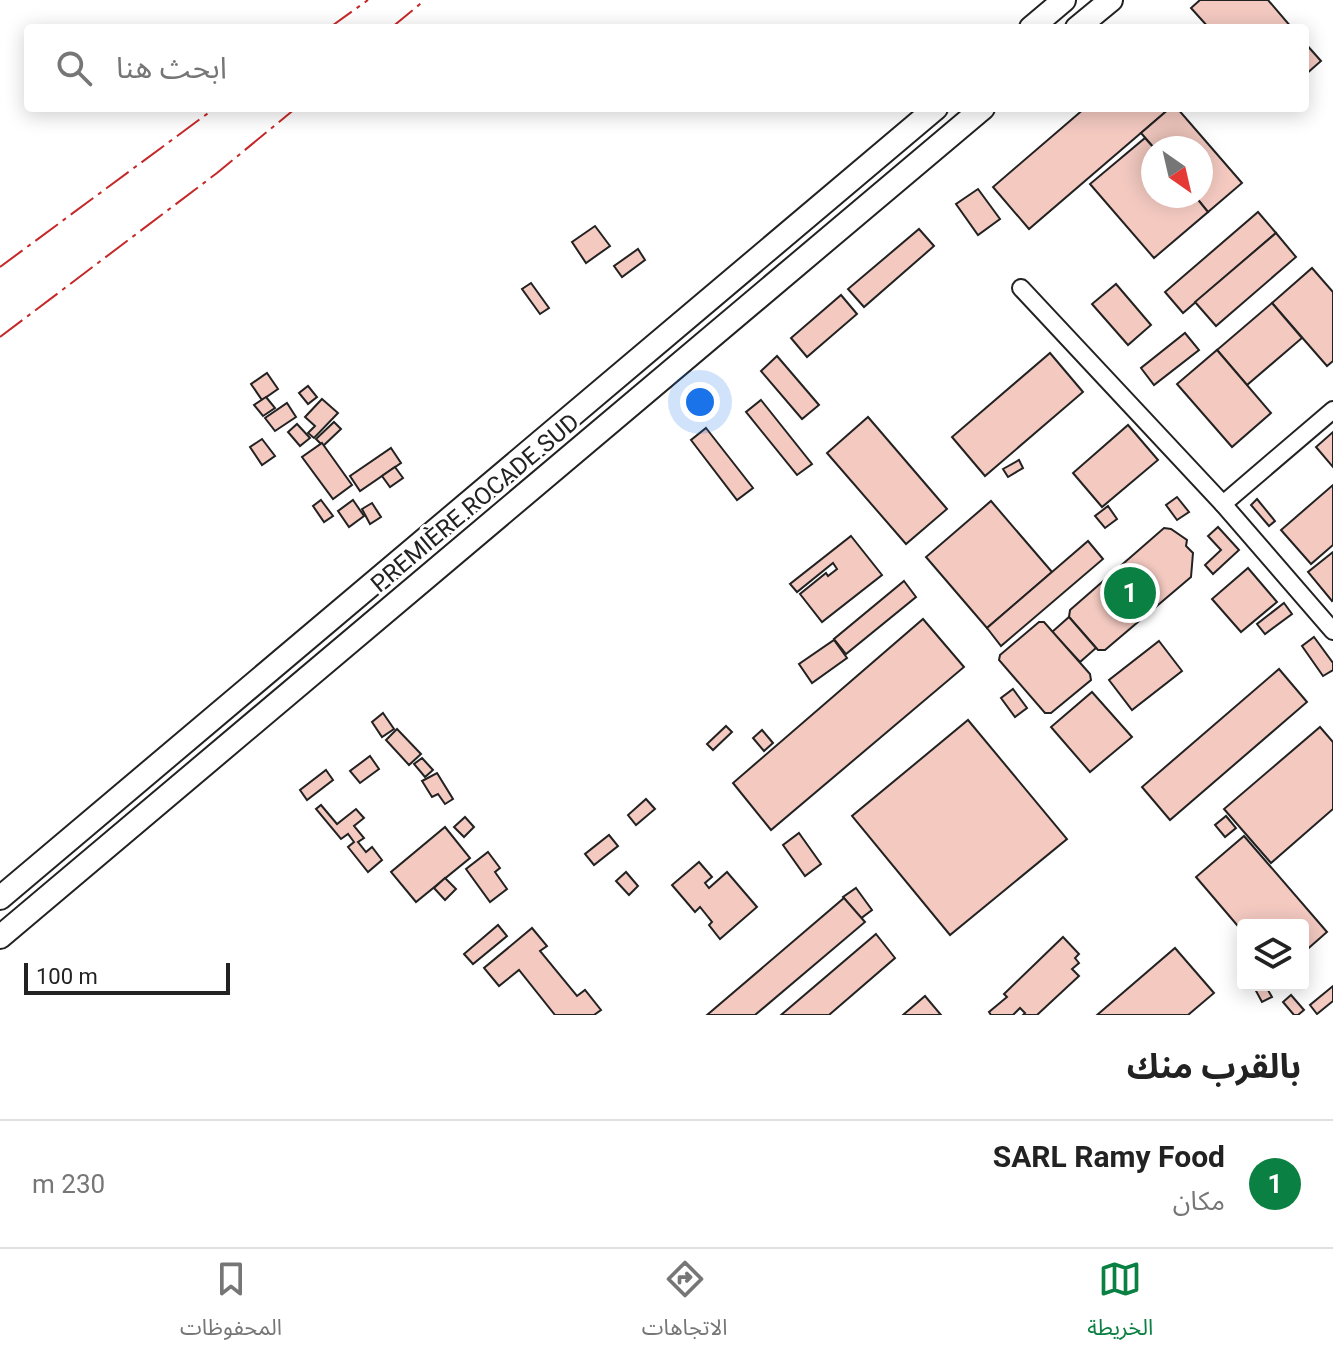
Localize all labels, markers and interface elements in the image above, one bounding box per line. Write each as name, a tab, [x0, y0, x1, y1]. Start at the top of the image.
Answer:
search box	[24, 24, 1309, 112]
icon: search	[52, 46, 96, 90]
text: ابحث هنا	[116, 50, 227, 85]
north arrow	[1141, 136, 1213, 208]
your location	[680, 382, 720, 422]
street label: PREMIÈRE ROCADE SUD	[365, 408, 585, 598]
pin: 1	[1104, 563, 1156, 623]
map controls	[1237, 919, 1309, 991]
button: layers	[1237, 919, 1309, 991]
scale bar	[24, 959, 230, 995]
text: 100 m	[36, 964, 98, 989]
text: بالقرب منك	[1127, 1046, 1301, 1086]
text: SARL Ramy Food	[993, 1139, 1225, 1174]
text: 230 m	[32, 1169, 105, 1199]
text: 1	[1268, 1169, 1282, 1199]
text: مكان	[1173, 1186, 1225, 1216]
tab: المحفوظات	[180, 1257, 282, 1351]
tab: الاتجاهات	[642, 1257, 728, 1351]
tab: الخريطة	[1087, 1257, 1153, 1351]

